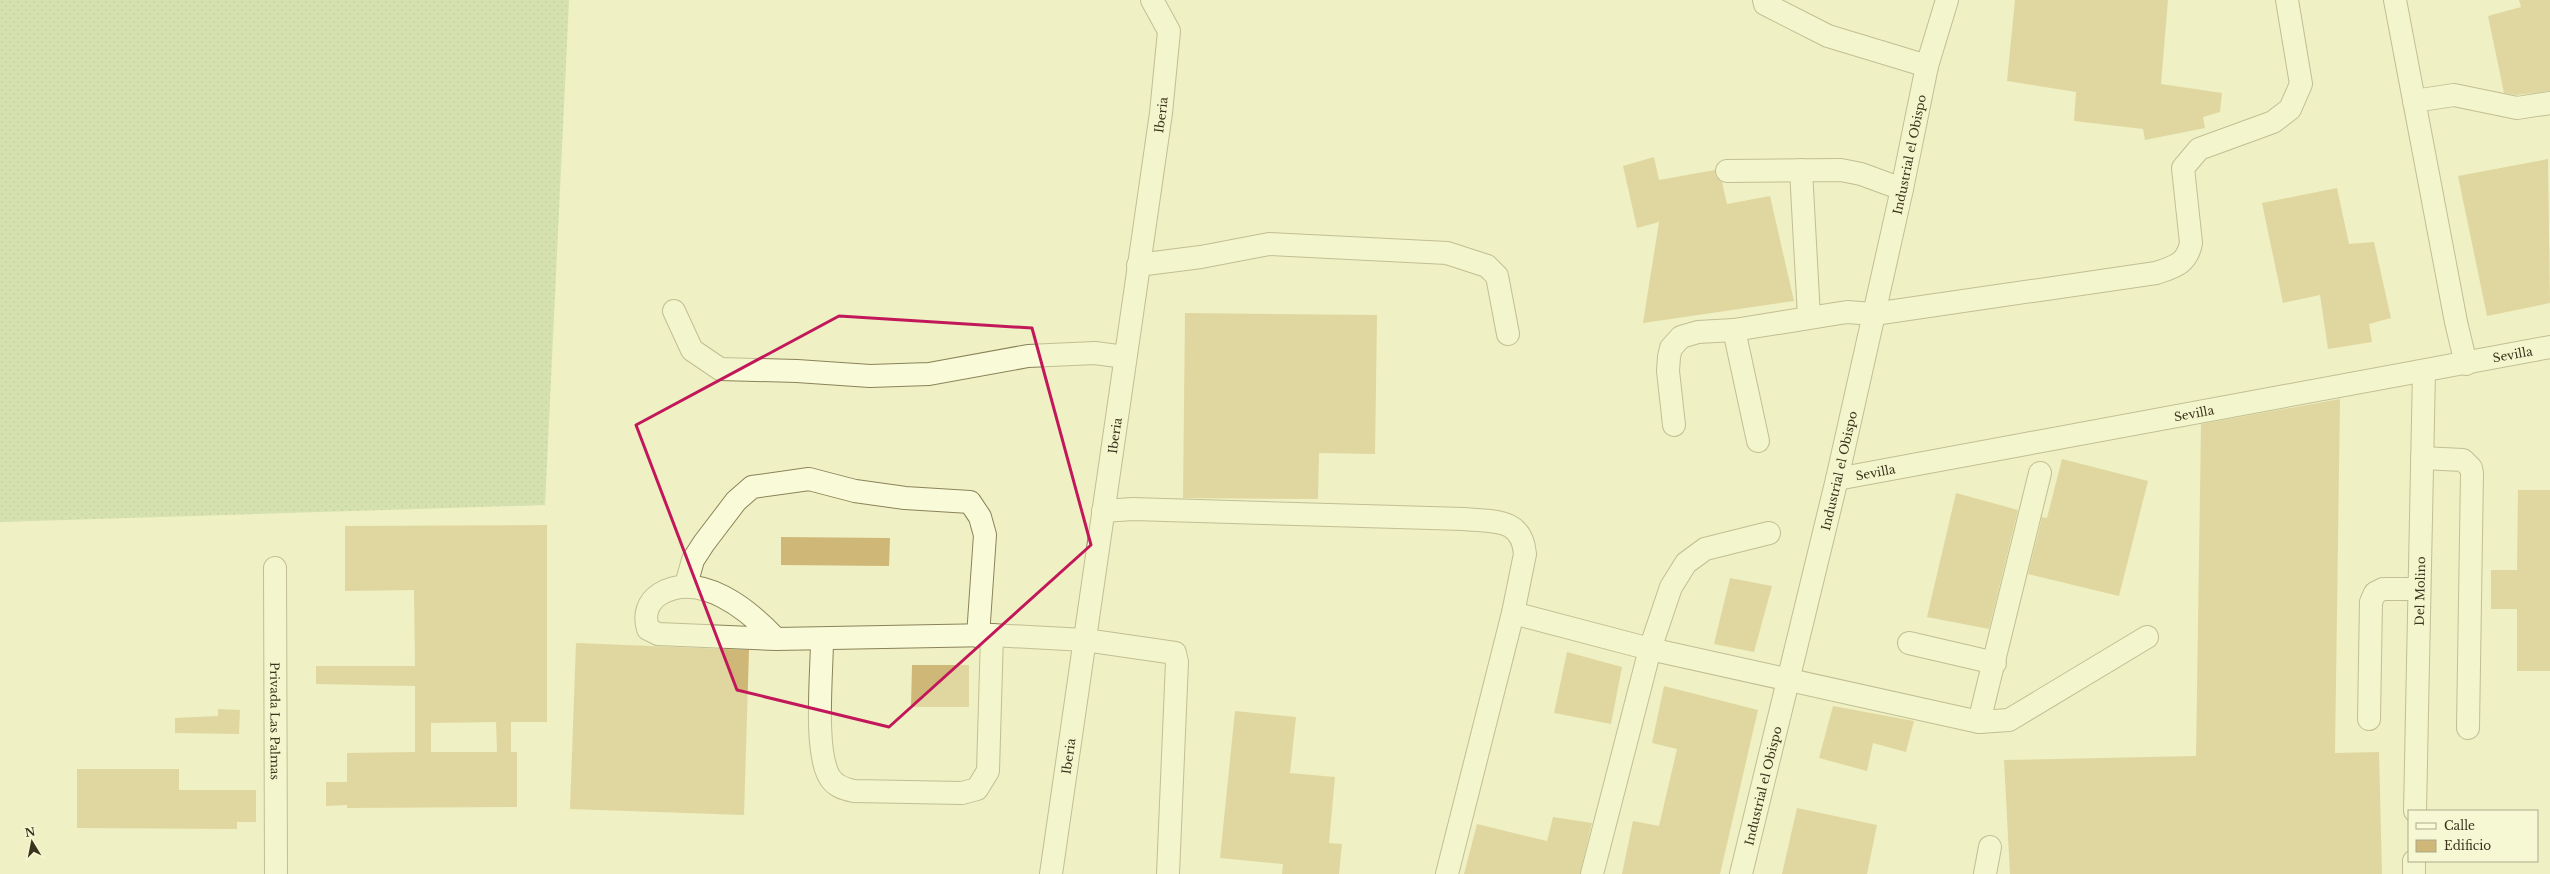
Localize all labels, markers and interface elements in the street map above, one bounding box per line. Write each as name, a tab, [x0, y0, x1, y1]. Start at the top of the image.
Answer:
street label: Industrial el Obispo	[1889, 93, 1929, 216]
street label: Iberia	[1151, 96, 1170, 134]
street label: Sevilla	[2491, 343, 2534, 365]
street label: Sevilla	[2173, 402, 2215, 424]
street label: Industrial el Obispo	[1817, 409, 1860, 532]
street label: Iberia	[1104, 416, 1124, 455]
street label: Sevilla	[1854, 461, 1897, 483]
street label: Del Molino	[2411, 556, 2428, 626]
street label: Privada Las Palmas	[268, 662, 283, 780]
street label: Industrial el Obispo	[1741, 724, 1784, 847]
street label: Iberia	[1058, 737, 1078, 775]
legend	[2408, 810, 2538, 862]
text: Calle	[2444, 818, 2475, 833]
north arrow	[12, 822, 52, 862]
text: N	[24, 824, 37, 840]
text: Edificio	[2444, 838, 2491, 853]

